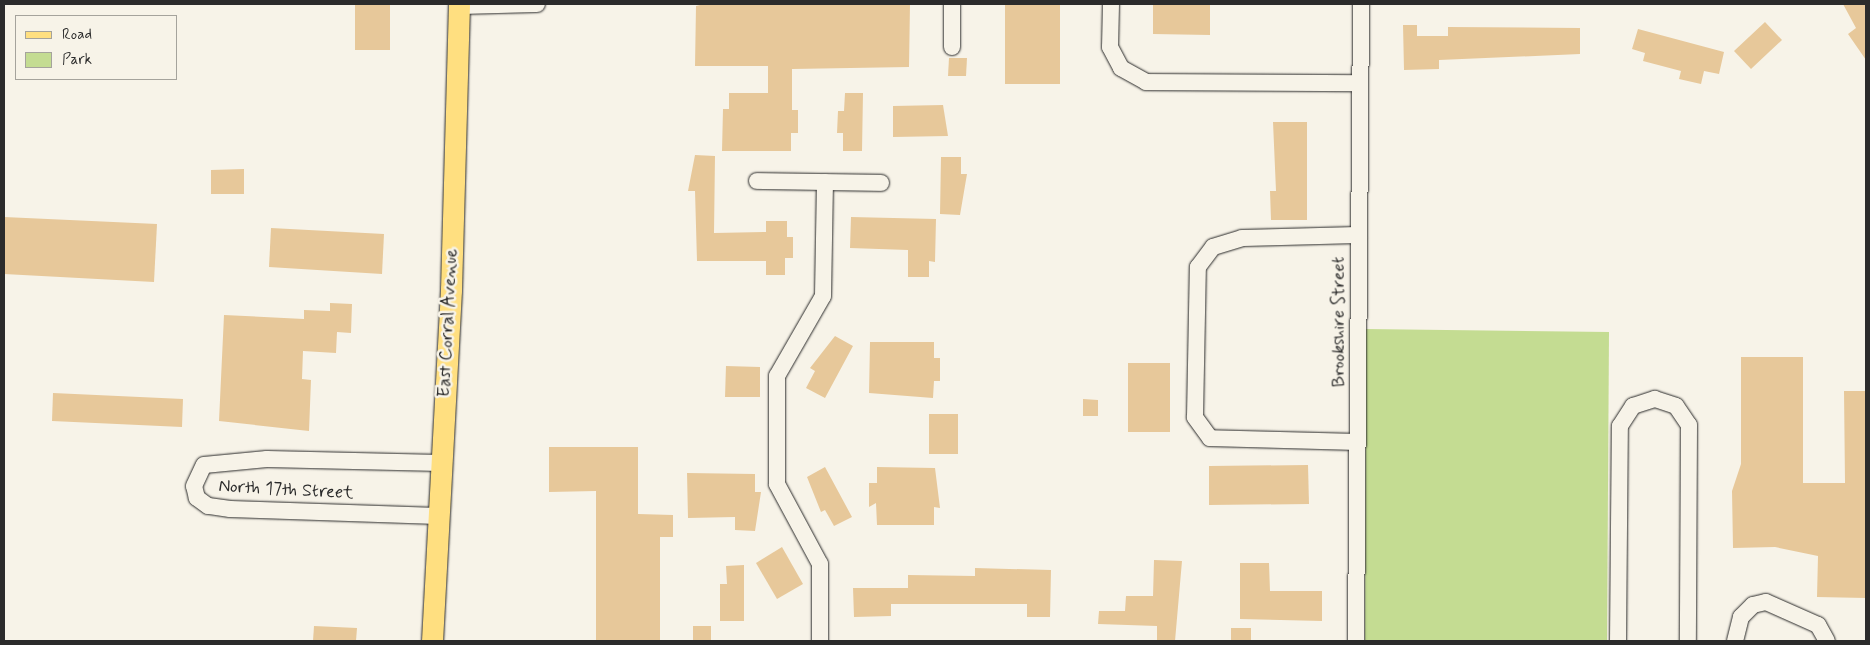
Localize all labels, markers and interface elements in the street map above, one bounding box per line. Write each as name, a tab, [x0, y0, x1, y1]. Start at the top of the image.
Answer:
legend	[15, 15, 178, 80]
text: Road	[62, 25, 92, 45]
text: Park	[62, 50, 92, 70]
street label: East Corral Avenue	[433, 249, 463, 397]
street label: Brookshire Street	[1328, 255, 1350, 389]
street label: North 17th Street	[218, 476, 354, 504]

